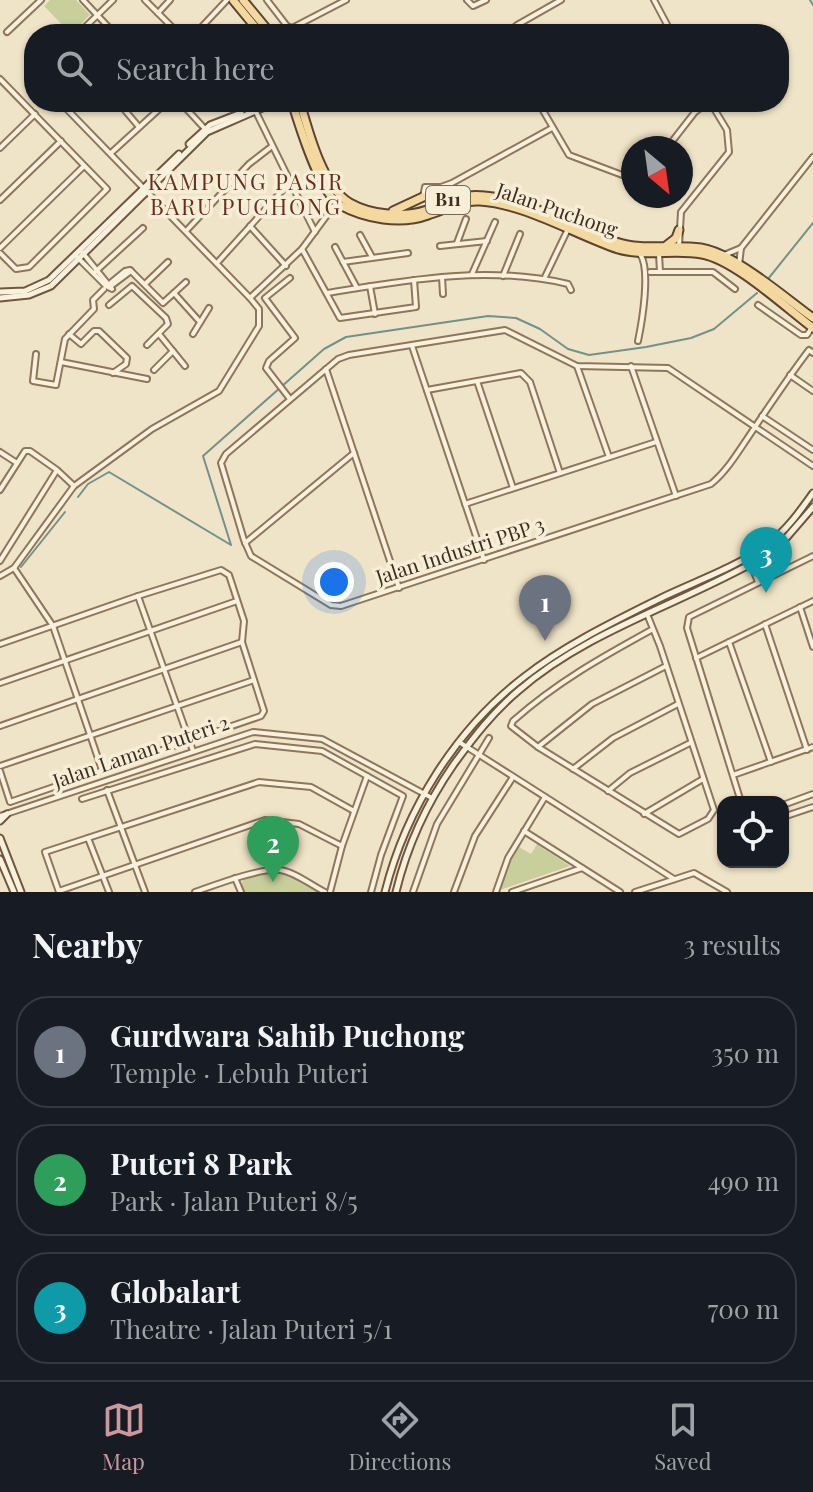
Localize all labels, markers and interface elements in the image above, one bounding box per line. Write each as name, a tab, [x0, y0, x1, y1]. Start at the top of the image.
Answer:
search box	[24, 24, 789, 112]
icon: search	[52, 46, 96, 90]
text: Search here	[116, 48, 275, 88]
north arrow	[621, 136, 693, 208]
district label: KAMPUNG PASIR BARU PUCHONG	[148, 166, 344, 221]
street label: Jalan Puchong	[492, 175, 622, 242]
road number: B11	[426, 186, 470, 214]
street label: Jalan Industri PBP 3	[371, 510, 547, 590]
pin: 3	[740, 527, 792, 593]
your location	[314, 562, 354, 602]
pin: 1	[519, 575, 571, 641]
street label: Jalan Laman Puteri 2	[48, 708, 232, 794]
map controls	[717, 796, 789, 868]
button: locate	[717, 796, 789, 868]
pin: 2	[247, 816, 299, 882]
text: Nearby	[32, 921, 143, 967]
text: 3 results	[684, 927, 781, 962]
text: Gurdwara Sahib Puchong	[110, 1015, 465, 1055]
text: 1	[55, 1035, 65, 1070]
text: 350 m	[711, 1035, 779, 1070]
text: Temple · Lebuh Puteri	[110, 1055, 368, 1090]
text: Puteri 8 Park	[110, 1143, 292, 1183]
text: 2	[53, 1163, 67, 1198]
text: 490 m	[708, 1163, 779, 1198]
text: Park · Jalan Puteri 8/5	[110, 1183, 358, 1218]
text: Globalart	[110, 1271, 241, 1311]
text: 3	[54, 1291, 66, 1326]
text: 700 m	[708, 1291, 779, 1326]
text: Theatre · Jalan Puteri 5/1	[110, 1311, 392, 1346]
tab: Map	[102, 1398, 146, 1476]
tab: Directions	[349, 1398, 451, 1476]
tab: Saved	[654, 1398, 712, 1476]

